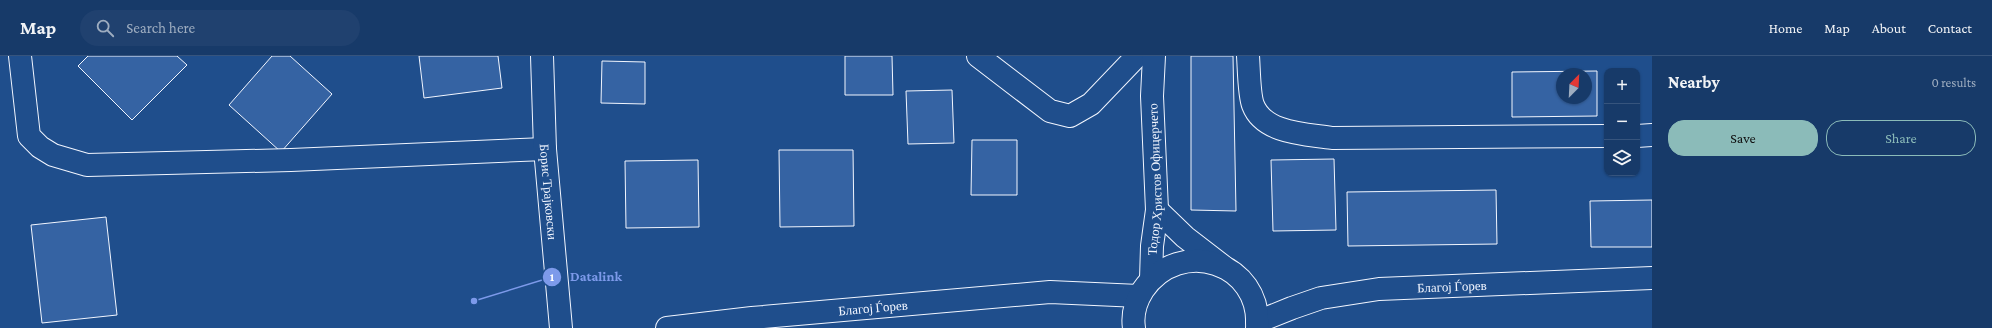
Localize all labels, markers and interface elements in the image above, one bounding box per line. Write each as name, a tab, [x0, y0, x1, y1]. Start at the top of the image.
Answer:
search box	[80, 10, 360, 46]
text: Map	[20, 17, 56, 38]
icon: search	[94, 17, 116, 39]
text: Search here	[126, 20, 195, 36]
text: Home	[1769, 20, 1802, 36]
text: Map	[1824, 20, 1850, 36]
text: About	[1872, 20, 1906, 36]
text: Contact	[1928, 20, 1972, 36]
north arrow	[1556, 68, 1592, 104]
map controls	[1604, 68, 1640, 176]
button: +	[1604, 68, 1640, 104]
text: Nearby	[1668, 73, 1720, 92]
text: 0 results	[1931, 75, 1976, 90]
street label: Тодор Христов Офицерчето	[1144, 103, 1165, 255]
button: −	[1604, 104, 1640, 140]
button: Save	[1668, 120, 1818, 156]
button: Share	[1826, 120, 1976, 156]
button: layers	[1604, 140, 1640, 176]
street label: Борис Трајковски	[537, 144, 561, 240]
callout: Datalink	[542, 264, 630, 290]
text: Datalink	[570, 268, 622, 284]
text: 1	[550, 270, 555, 284]
street label: Благој Ѓорев	[1417, 277, 1487, 295]
street label: Благој Ѓорев	[838, 297, 908, 318]

